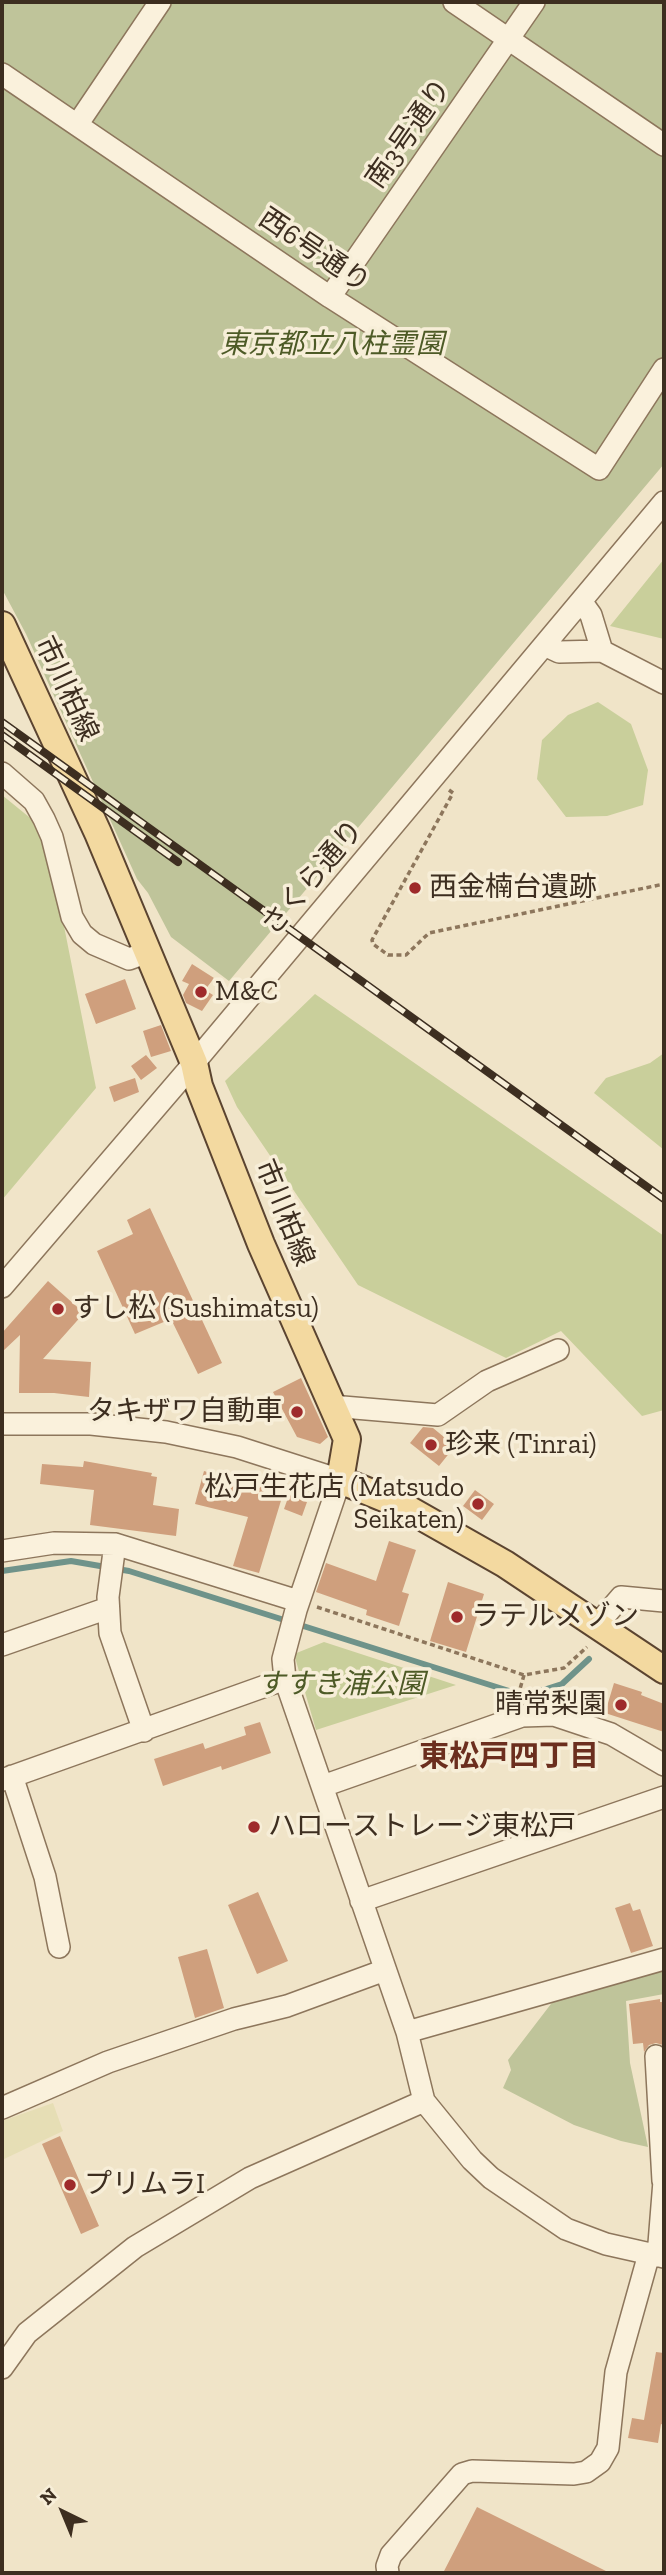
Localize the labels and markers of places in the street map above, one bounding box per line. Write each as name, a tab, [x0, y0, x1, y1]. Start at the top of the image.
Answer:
place label: 西金楠台遺跡	[429, 871, 597, 905]
marker: 西金楠台遺跡	[407, 880, 423, 896]
place label: M&C	[215, 975, 278, 1009]
marker: M&C	[193, 984, 209, 1000]
place label: すし松 (Sushimatsu)	[72, 1292, 319, 1326]
marker: すし松 (Sushimatsu)	[50, 1301, 66, 1317]
place label: タキザワ自動車	[87, 1395, 283, 1429]
marker: タキザワ自動車	[289, 1404, 305, 1420]
place label: 珍来 (Tinrai)	[445, 1428, 597, 1462]
marker: 珍来 (Tinrai)	[423, 1437, 439, 1453]
place label: 松戸生花店 (Matsudo Seikaten)	[204, 1471, 464, 1537]
marker: 松戸生花店 (Matsudo Seikaten)	[470, 1496, 486, 1512]
place label: ラテルメゾン	[471, 1600, 639, 1634]
marker: ラテルメゾン	[449, 1609, 465, 1625]
place label: 晴常梨園	[495, 1688, 607, 1722]
marker: 晴常梨園	[613, 1697, 629, 1713]
place label: ハローストレージ東松戸	[268, 1810, 576, 1844]
marker: ハローストレージ東松戸	[246, 1819, 262, 1835]
place label: プリムラI	[84, 2168, 205, 2202]
marker: プリムラI	[62, 2177, 78, 2193]

